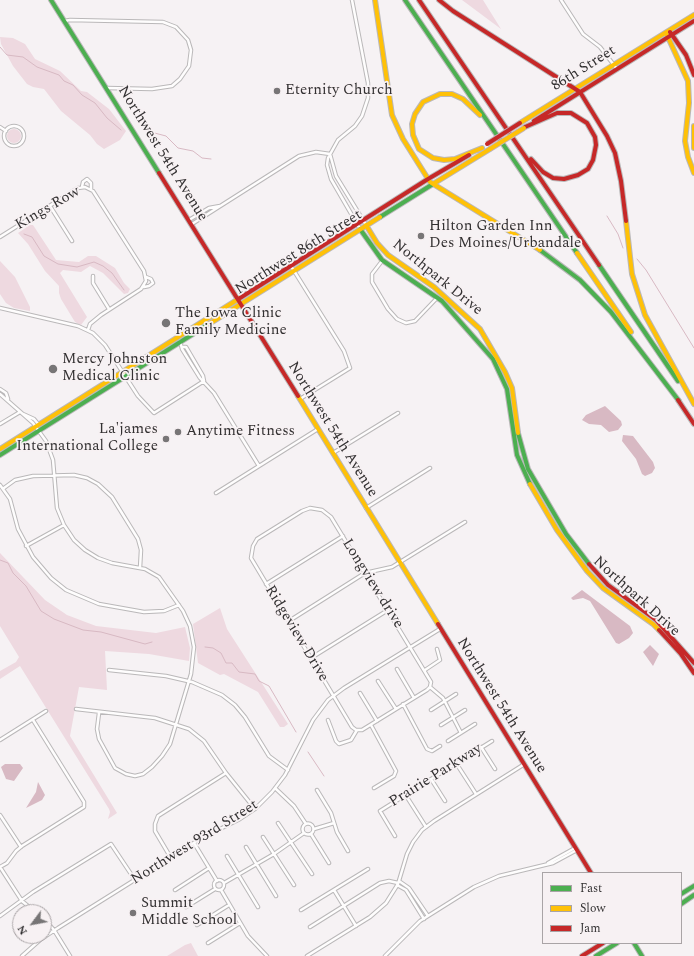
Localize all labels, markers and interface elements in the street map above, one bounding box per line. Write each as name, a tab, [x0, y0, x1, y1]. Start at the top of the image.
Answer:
street label: 86th Street	[549, 42, 619, 96]
place label: Eternity Church	[285, 82, 393, 100]
street label: Northwest 54th Avenue	[113, 83, 211, 225]
marker: Eternity Church	[272, 86, 282, 96]
street label: Kings Row	[13, 183, 83, 235]
street label: Northwest 86th Street	[232, 207, 366, 299]
place label: Hilton Garden Inn Des Moines/Urbandale	[429, 218, 581, 253]
marker: Hilton Garden Inn Des Moines/Urbandale	[416, 231, 426, 241]
street label: Northpark Drive	[388, 236, 486, 320]
place label: The Iowa Clinic Family Medicine	[175, 305, 287, 340]
marker: The Iowa Clinic Family Medicine	[160, 317, 172, 329]
place label: Mercy Johnston Medical Clinic	[62, 351, 167, 386]
street label: Northwest 54th Avenue	[283, 359, 381, 501]
marker: Mercy Johnston Medical Clinic	[47, 363, 59, 375]
place label: La'james International College	[16, 421, 158, 456]
place label: Anytime Fitness	[186, 423, 295, 441]
marker: Anytime Fitness	[173, 427, 183, 437]
marker: La'james International College	[161, 434, 171, 444]
street label: Longview drive	[337, 536, 407, 632]
street label: Northpark Drive	[589, 553, 683, 641]
street label: Ridgeview Drive	[260, 583, 332, 685]
street label: Northwest 54th Avenue	[452, 635, 550, 777]
street label: Prairie Parkway	[386, 740, 486, 812]
street label: Northwest 93rd Street	[128, 797, 262, 889]
legend	[542, 872, 682, 944]
text: Fast	[580, 879, 602, 898]
place label: Summit Middle School	[141, 895, 237, 930]
text: Slow	[580, 899, 605, 918]
north arrow	[12, 904, 52, 944]
marker: Summit Middle School	[128, 908, 138, 918]
text: Jam	[580, 919, 601, 938]
text: N	[13, 922, 32, 938]

